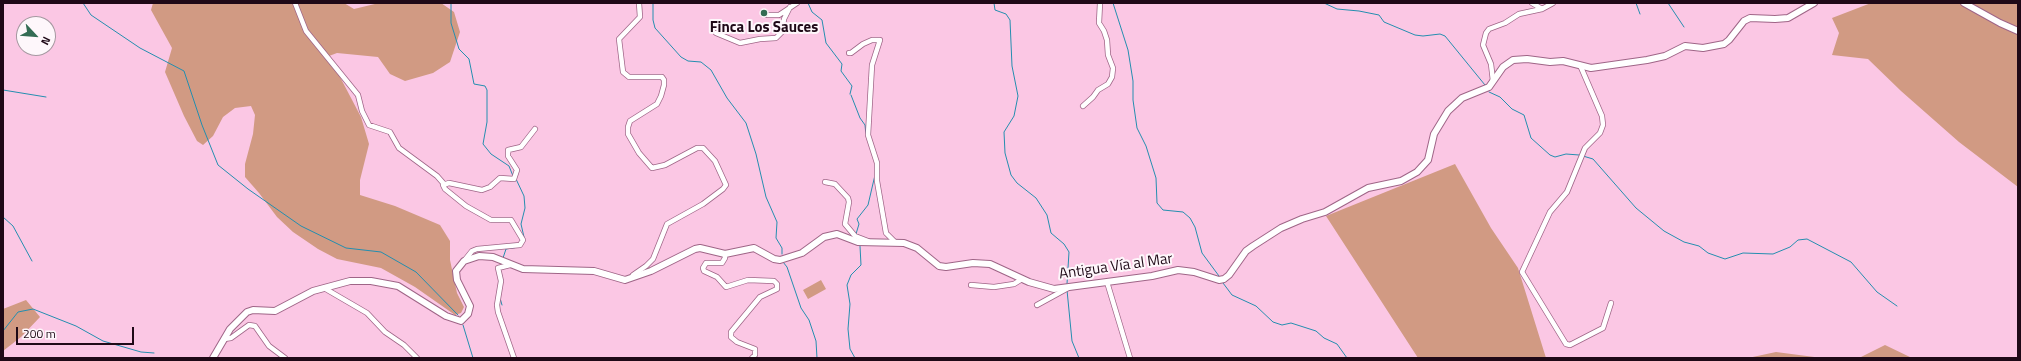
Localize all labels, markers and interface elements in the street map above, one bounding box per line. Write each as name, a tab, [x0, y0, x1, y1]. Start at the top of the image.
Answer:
marker: Finca Los Sauces	[759, 8, 769, 18]
north arrow	[16, 16, 56, 56]
place label: Finca Los Sauces	[710, 19, 818, 37]
text: N	[37, 34, 55, 48]
street label: Antigua Vía al Mar	[1058, 250, 1174, 284]
scale bar	[18, 319, 136, 345]
text: 200 m	[23, 324, 56, 343]

